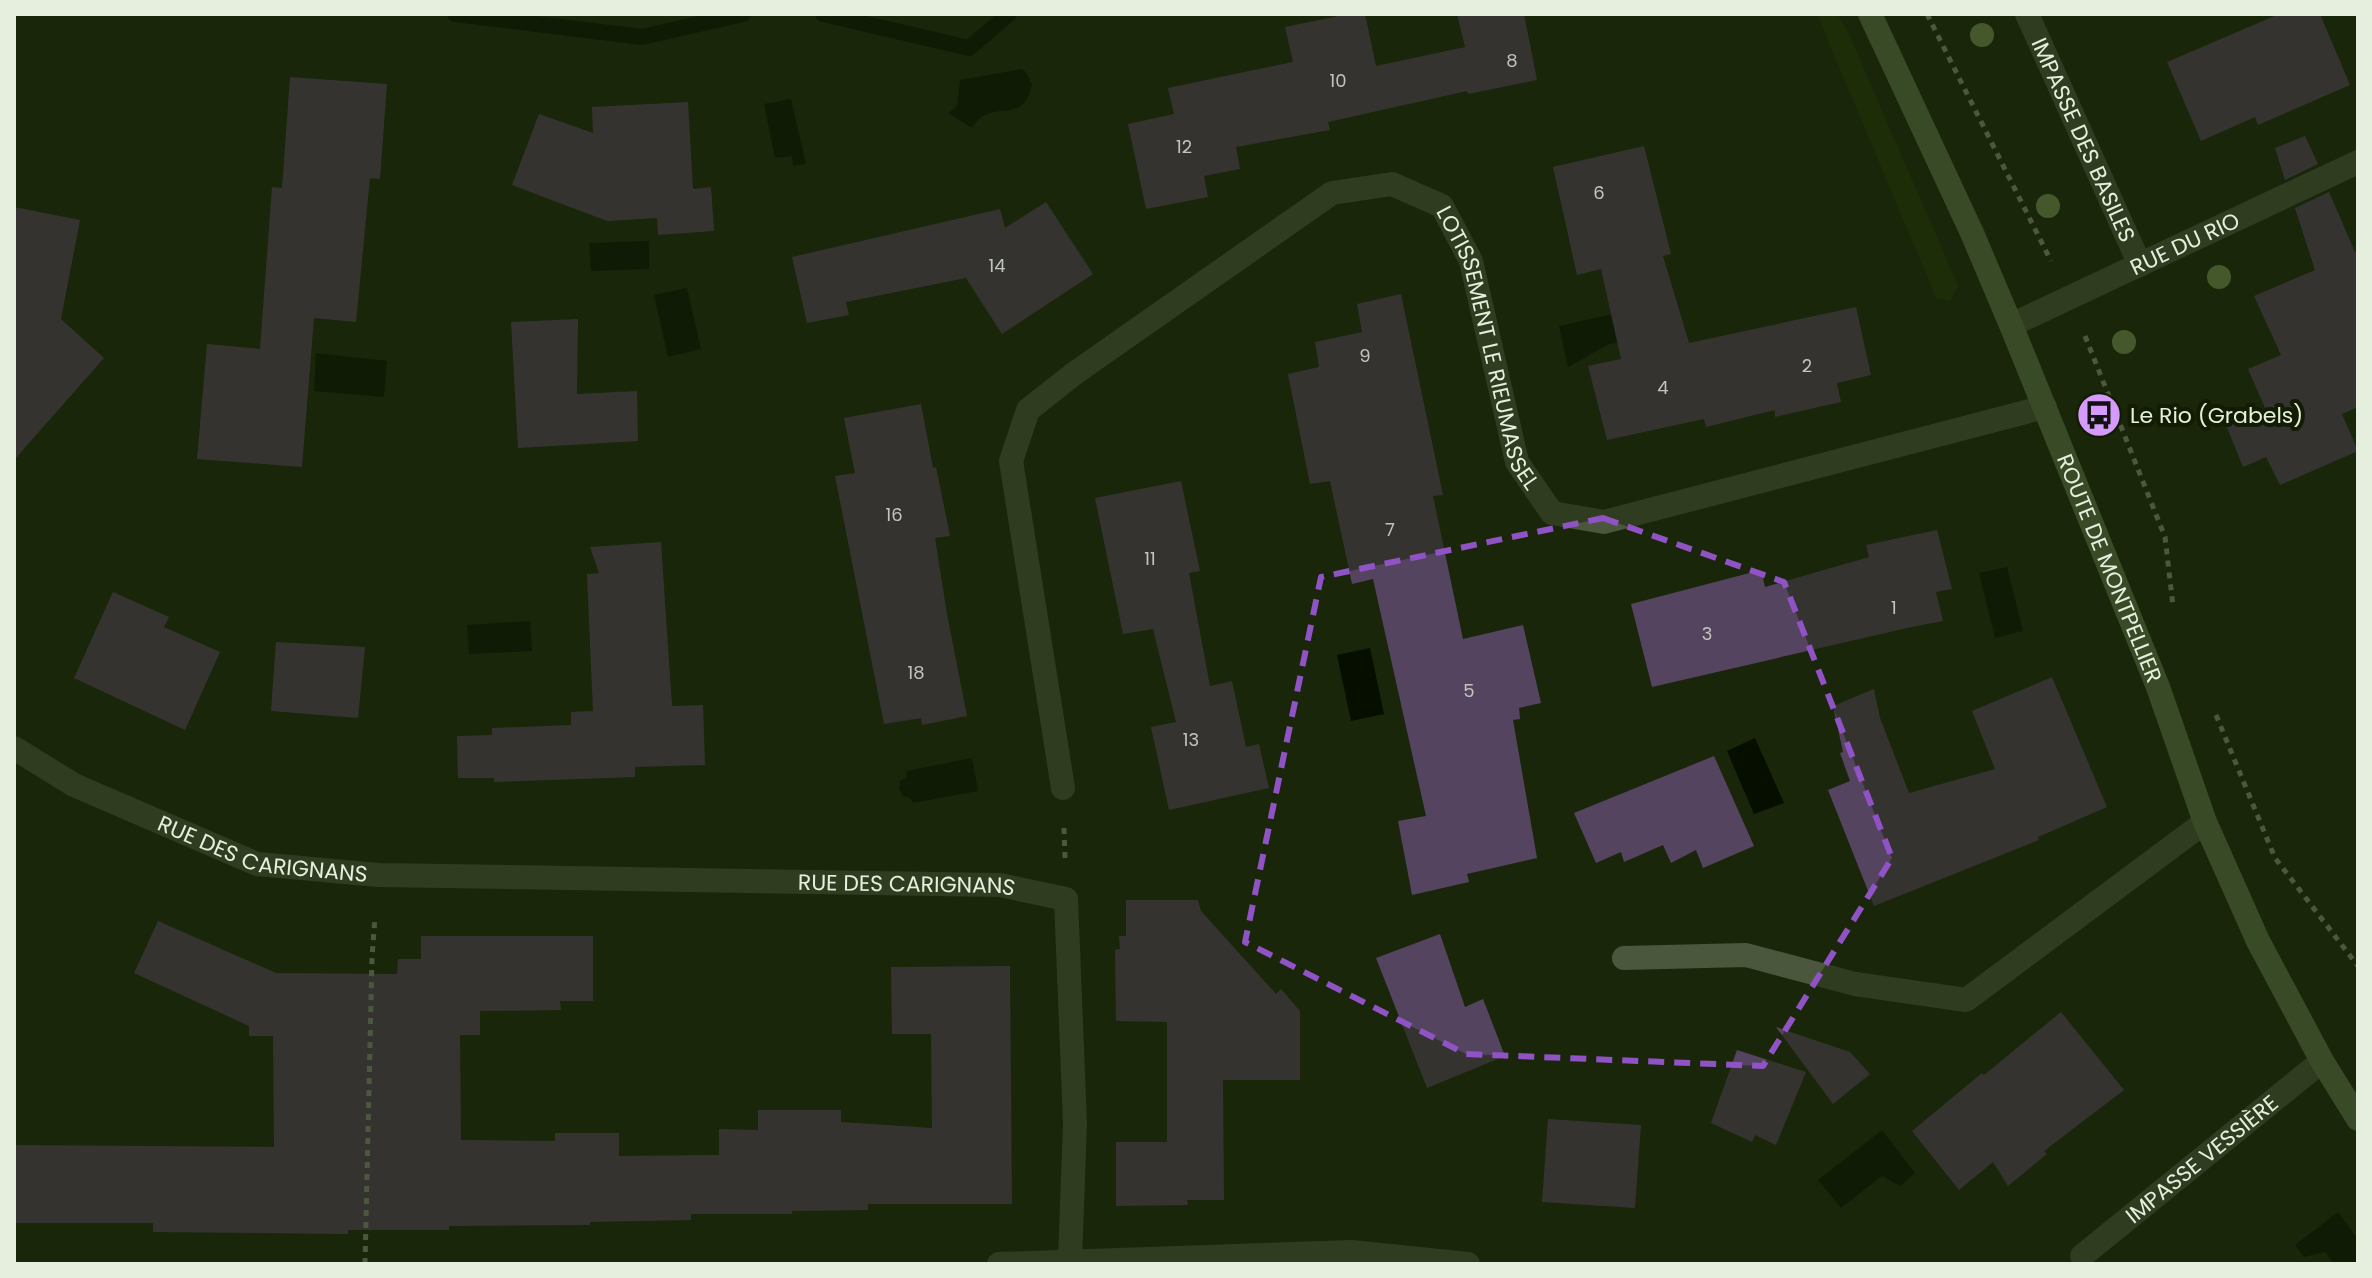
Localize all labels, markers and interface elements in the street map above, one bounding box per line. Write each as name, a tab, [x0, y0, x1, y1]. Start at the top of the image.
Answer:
street label: IMPASSE DES BASILES	[2024, 33, 2143, 247]
house number: 8	[1506, 48, 1518, 73]
house number: 10	[1329, 68, 1347, 93]
house number: 12	[1176, 134, 1192, 159]
house number: 6	[1593, 180, 1605, 205]
street label: LOTISSEMENT LE RIEUMASSEL	[1429, 200, 1547, 496]
street label: RUE DU RIO	[2125, 204, 2245, 282]
house number: 14	[988, 253, 1006, 278]
house number: 9	[1359, 343, 1371, 368]
house number: 2	[1802, 353, 1812, 378]
house number: 4	[1657, 375, 1669, 400]
bus stop icon: Le Rio (Grabels)	[2075, 391, 2123, 439]
place label: Le Rio (Grabels)	[2130, 400, 2303, 431]
street label: ROUTE DE MONTPELLIER	[2049, 449, 2170, 687]
house number: 16	[885, 502, 903, 527]
house number: 7	[1385, 517, 1395, 542]
house number: 11	[1144, 546, 1156, 571]
house number: 1	[1891, 595, 1897, 620]
house number: 3	[1702, 621, 1712, 646]
house number: 18	[907, 660, 925, 685]
house number: 5	[1463, 678, 1475, 703]
house number: 13	[1183, 727, 1199, 752]
street label: RUE DES CARIGNANS	[153, 808, 369, 889]
street label: RUE DES CARIGNANS	[798, 866, 1018, 903]
street label: IMPASSE VESSIÈRE	[2119, 1087, 2284, 1230]

